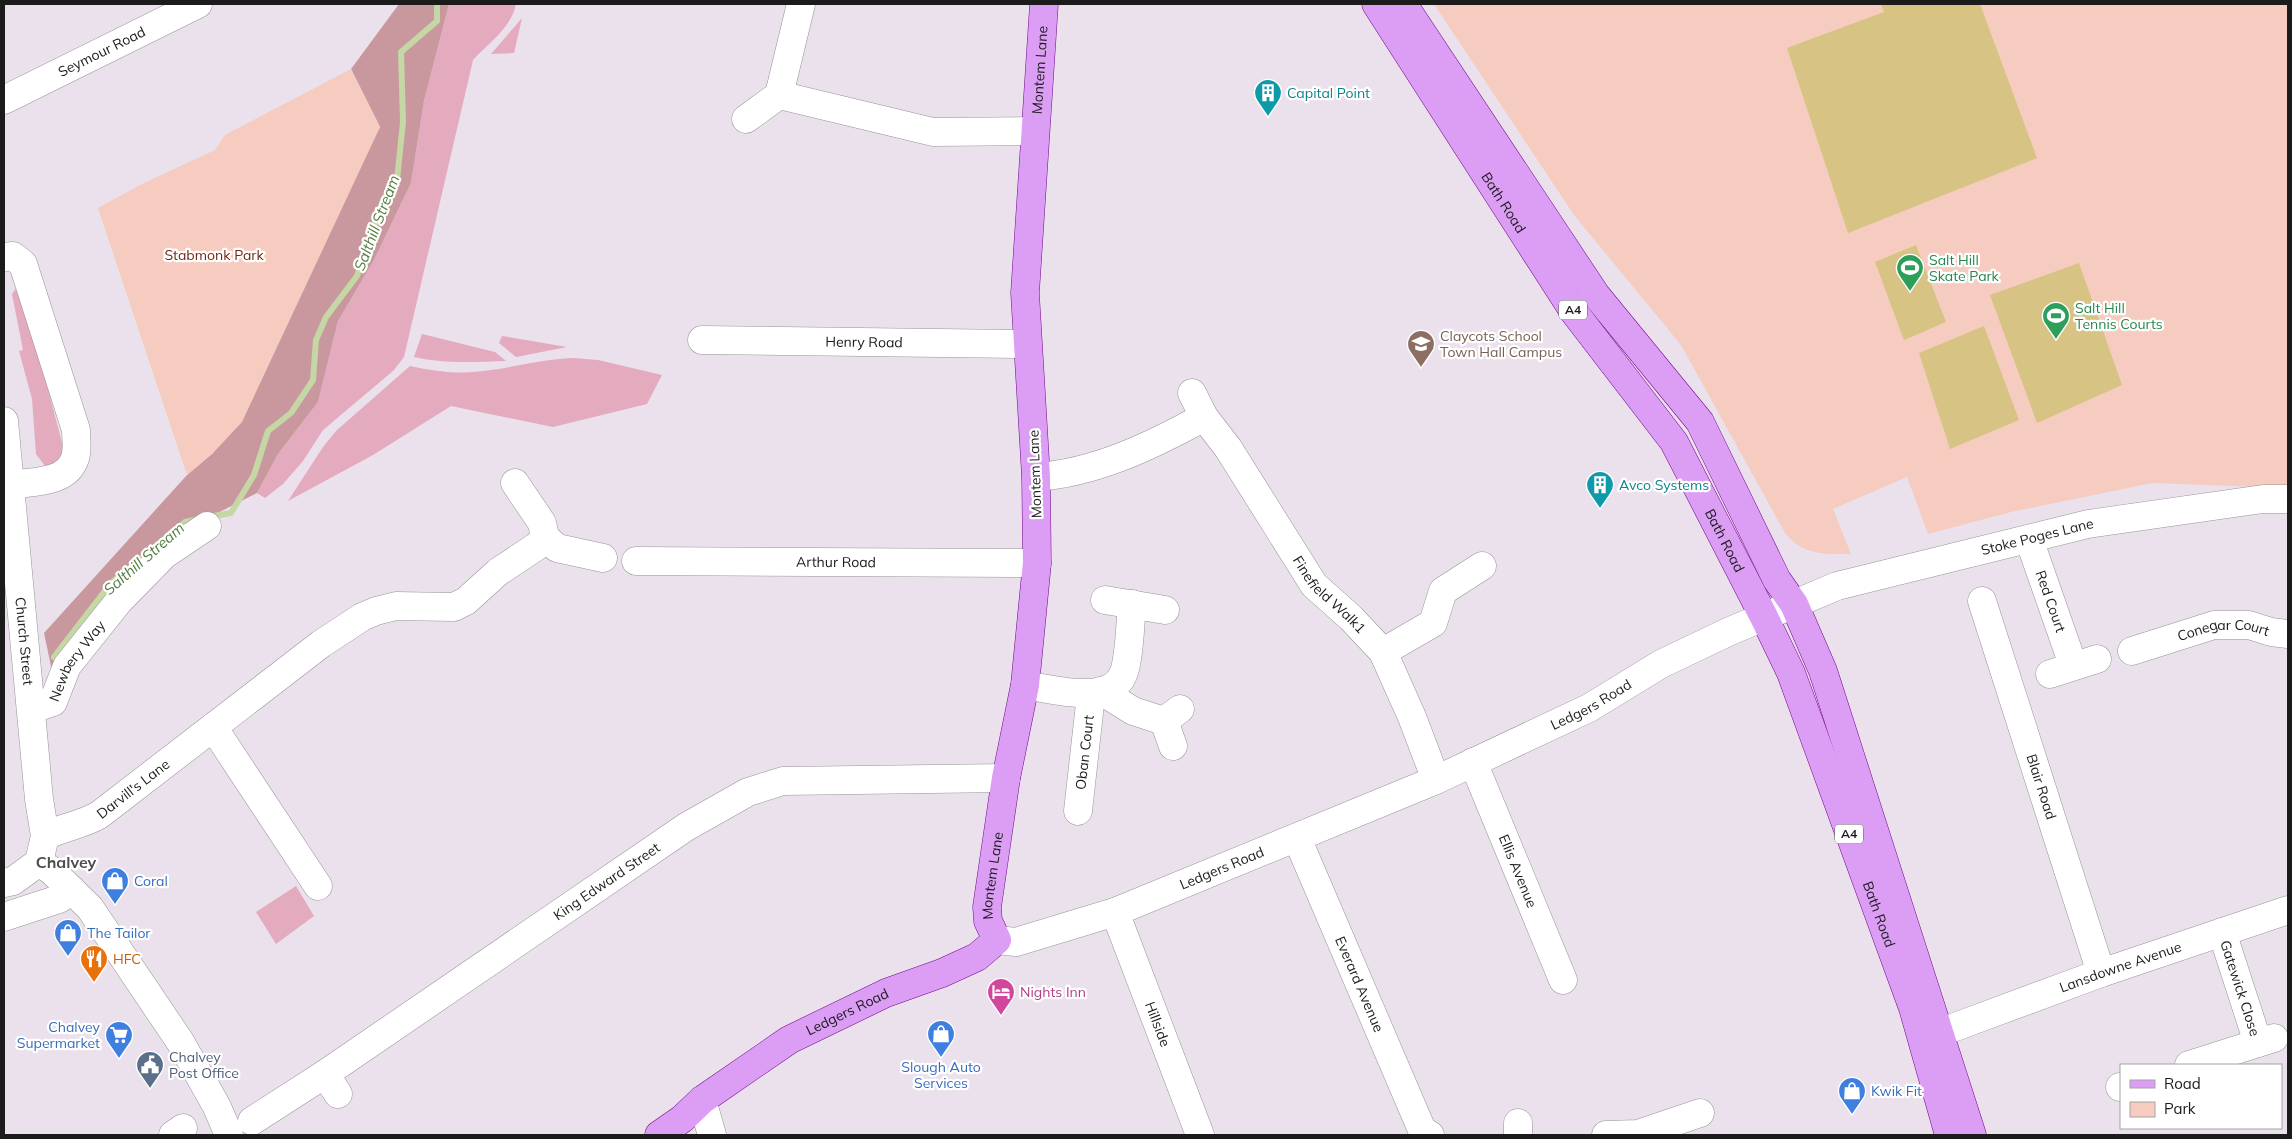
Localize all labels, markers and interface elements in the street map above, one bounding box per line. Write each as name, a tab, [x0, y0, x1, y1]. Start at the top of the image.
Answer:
street label: Seymour Road	[55, 22, 148, 81]
street label: Montem Lane	[1028, 25, 1052, 115]
building icon: Capital Point	[1253, 78, 1283, 117]
place label: Capital Point	[1287, 84, 1370, 102]
street label: Bath Road	[1477, 169, 1530, 236]
water label: Salthill Stream	[350, 172, 403, 273]
park label: Stabmonk Park	[164, 246, 264, 264]
place label: Salt Hill Skate Park	[1929, 251, 2000, 285]
sports icon: Salt Hill Skate Park	[1895, 253, 1925, 292]
place label: Salt Hill Tennis Courts	[2075, 299, 2163, 333]
road number: A4	[1559, 300, 1587, 320]
sports icon: Salt Hill Tennis Courts	[2041, 301, 2071, 340]
place label: Claycots School Town Hall Campus	[1440, 327, 1562, 361]
school or university icon: Claycots School Town Hall Campus	[1406, 329, 1436, 368]
street label: Henry Road	[825, 333, 903, 351]
street label: Montem Lane	[1024, 429, 1046, 519]
building icon: Avco Systems	[1585, 470, 1615, 509]
place label: Avco Systems	[1619, 476, 1709, 494]
street label: Bath Road	[1701, 506, 1748, 575]
street label: Stoke Poges Lane	[1979, 514, 2095, 559]
water label: Salthill Stream	[99, 518, 188, 599]
street label: Finefield Walk1	[1289, 552, 1370, 637]
street label: Arthur Road	[796, 553, 876, 571]
street label: Red Court	[2032, 568, 2070, 635]
street label: Church Street	[11, 596, 37, 686]
street label: Conegar Court	[2175, 615, 2272, 645]
street label: Newbery Way	[45, 616, 109, 704]
street label: Ledgers Road	[1548, 675, 1635, 734]
street label: Oban Court	[1071, 714, 1098, 791]
street label: Blair Road	[2023, 752, 2060, 822]
street label: Darvill's Lane	[93, 755, 173, 823]
road number: A4	[1835, 824, 1863, 844]
street label: Montem Lane	[978, 831, 1007, 920]
street label: Ellis Avenue	[1495, 832, 1541, 910]
street label: King Edward Street	[550, 838, 663, 924]
street label: Ledgers Road	[1177, 843, 1267, 893]
district label: Chalvey	[36, 852, 97, 872]
shop icon: Coral	[100, 866, 130, 905]
place label: Coral	[134, 872, 168, 890]
street label: Bath Road	[1859, 879, 1899, 950]
shop icon: The Tailor	[53, 918, 83, 957]
place label: The Tailor	[87, 924, 151, 942]
street label: Everard Avenue	[1331, 934, 1388, 1035]
street label: Lansdowne Avenue	[2057, 938, 2184, 997]
street label: Gatewick Close	[2216, 938, 2264, 1038]
restaurant icon: HFC	[79, 944, 109, 983]
place label: HFC	[113, 950, 141, 968]
hotel icon: Nights Inn	[986, 977, 1016, 1016]
place label: Nights Inn	[1020, 983, 1086, 1001]
street label: Ledgers Road	[803, 984, 891, 1039]
street label: Hillside	[1141, 999, 1175, 1049]
place label: Chalvey Supermarket	[17, 1018, 101, 1052]
shop icon: Slough Auto Services	[926, 1019, 956, 1058]
supermarket icon: Chalvey Supermarket	[104, 1020, 134, 1059]
place label: Chalvey Post Office	[169, 1048, 239, 1082]
public building icon: Chalvey Post Office	[135, 1050, 165, 1089]
place label: Slough Auto Services	[901, 1058, 981, 1092]
legend	[2120, 1064, 2282, 1129]
text: Road	[2164, 1074, 2201, 1093]
shop icon: Kwik Fit	[1837, 1076, 1867, 1115]
place label: Kwik Fit	[1871, 1082, 1922, 1100]
text: Park	[2164, 1099, 2196, 1118]

